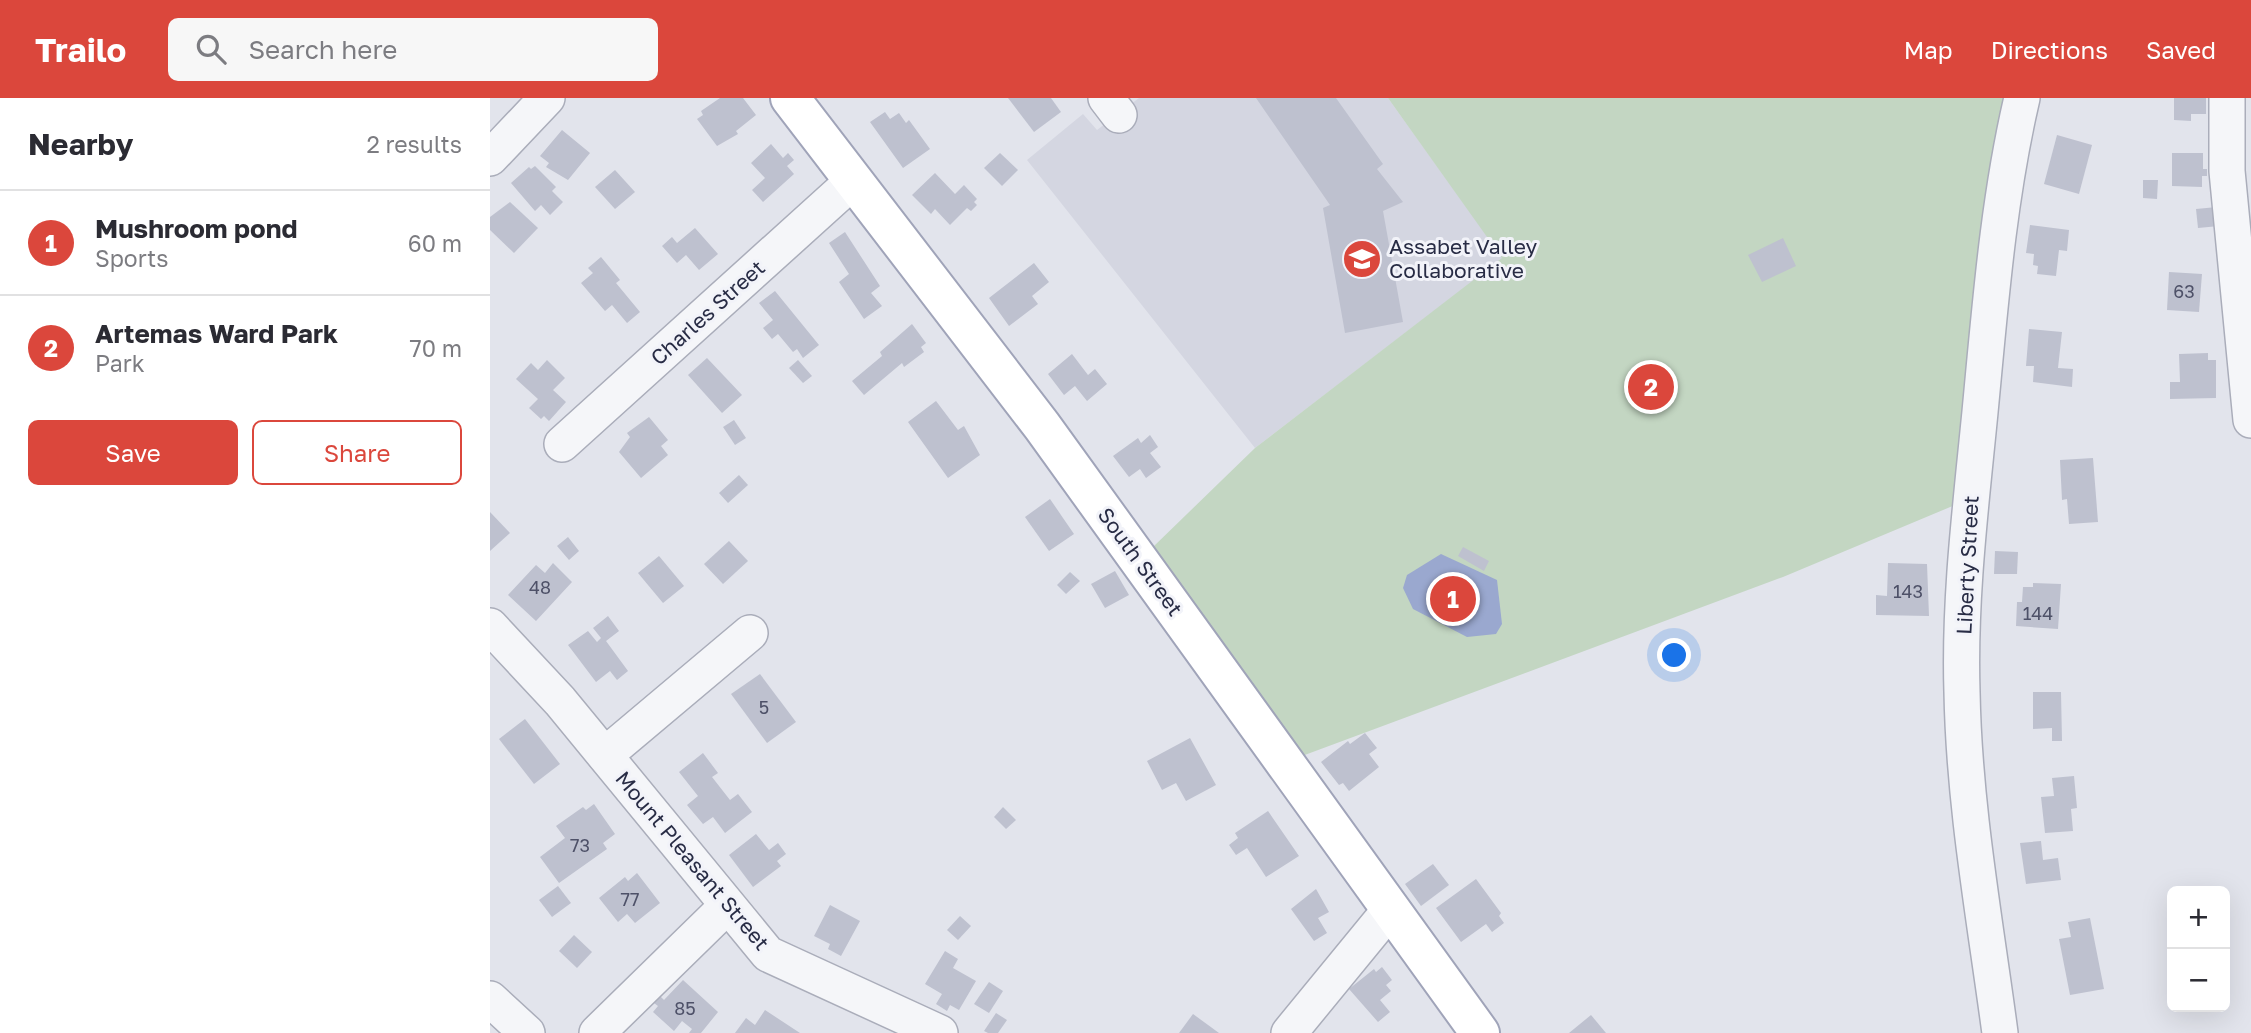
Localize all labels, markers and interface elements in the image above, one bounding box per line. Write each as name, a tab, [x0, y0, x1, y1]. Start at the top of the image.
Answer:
search box	[168, 18, 658, 81]
text: Trailo	[35, 30, 126, 69]
icon: search	[192, 30, 230, 68]
text: Search here	[248, 34, 397, 65]
text: Map	[1904, 35, 1953, 64]
text: Directions	[1991, 35, 2108, 64]
text: Saved	[2146, 35, 2216, 64]
text: Nearby	[28, 126, 133, 162]
text: 2 results	[366, 130, 462, 158]
text: Mushroom pond	[95, 213, 297, 244]
text: 1	[45, 229, 57, 257]
text: 60 m	[408, 229, 462, 257]
place label: Assabet Valley Collaborative	[1389, 233, 1537, 283]
school or university icon: Assabet Valley Collaborative	[1341, 238, 1383, 280]
text: Sports	[95, 244, 169, 272]
street label: Charles Street	[645, 254, 770, 370]
house number: 63	[2173, 280, 2195, 302]
text: Artemas Ward Park	[95, 318, 338, 349]
text: 2	[44, 334, 58, 362]
text: 70 m	[409, 334, 462, 362]
text: Park	[95, 349, 145, 377]
pin: 2	[1628, 361, 1674, 413]
button: Save	[28, 420, 238, 485]
button: Share	[252, 420, 462, 485]
street label: Liberty Street	[1950, 495, 1984, 635]
street label: South Street	[1093, 502, 1189, 621]
pin: 1	[1430, 573, 1476, 625]
house number: 48	[529, 576, 551, 598]
house number: 143	[1893, 580, 1923, 602]
house number: 144	[2023, 602, 2053, 624]
your location	[1657, 638, 1691, 672]
house number: 5	[759, 696, 769, 718]
street label: Mount Pleasant Street	[610, 766, 775, 955]
house number: 73	[570, 834, 590, 856]
map controls	[2167, 886, 2230, 1012]
button: +	[2167, 886, 2230, 949]
house number: 77	[620, 888, 640, 910]
button: −	[2167, 949, 2230, 1012]
house number: 85	[674, 997, 696, 1019]

